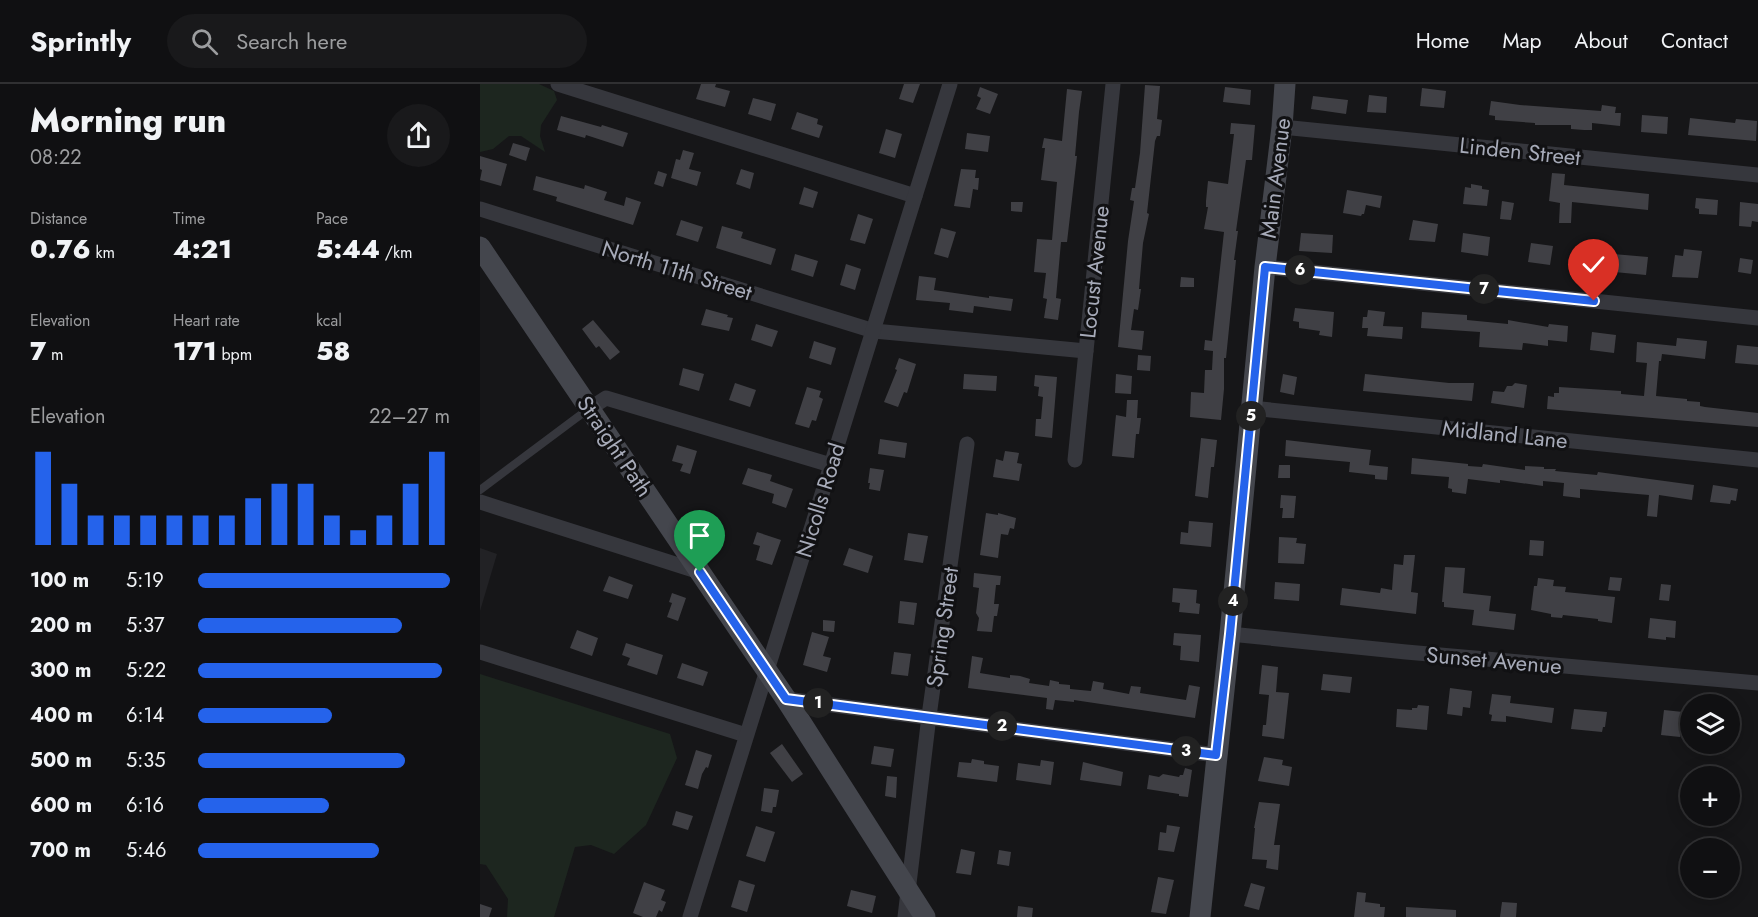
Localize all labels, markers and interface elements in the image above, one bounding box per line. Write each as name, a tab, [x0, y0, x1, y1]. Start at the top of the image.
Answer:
search box	[167, 14, 587, 68]
text: Sprintly	[30, 21, 131, 62]
icon: search	[188, 25, 221, 58]
text: Search here	[236, 25, 347, 57]
text: Home	[1416, 26, 1469, 56]
text: Map	[1502, 26, 1542, 56]
text: About	[1575, 26, 1628, 56]
text: Contact	[1661, 26, 1728, 56]
text: Morning run	[30, 97, 226, 144]
button: share	[387, 104, 450, 167]
street label: Main Avenue	[1252, 116, 1298, 240]
street label: Linden Street	[1458, 129, 1583, 173]
text: 08:22	[30, 143, 82, 172]
street label: Locust Avenue	[1071, 204, 1117, 340]
text: Distance	[30, 207, 87, 230]
text: Time	[173, 207, 205, 230]
text: Pace	[316, 207, 348, 230]
text: 0.76	[30, 230, 91, 268]
text: 4:21	[173, 230, 232, 268]
text: 5:44	[316, 230, 380, 268]
street label: North 11th Street	[598, 232, 757, 308]
pin	[1568, 239, 1619, 301]
text: km	[91, 241, 115, 264]
text: /km	[380, 241, 413, 264]
icon: check	[1577, 248, 1610, 281]
pin: 6	[1285, 255, 1315, 285]
text: 6	[1295, 258, 1305, 281]
pin: 7	[1469, 274, 1499, 304]
text: 7	[1479, 277, 1489, 300]
text: Elevation	[30, 309, 90, 332]
text: Heart rate	[173, 309, 240, 332]
text: kcal	[316, 309, 342, 332]
text: 7	[30, 332, 46, 370]
text: 171	[173, 332, 217, 370]
text: 58	[316, 332, 350, 370]
text: m	[46, 343, 64, 366]
text: bpm	[217, 343, 252, 366]
street label: Straight Path	[569, 389, 661, 503]
pin: 5	[1236, 401, 1266, 431]
text: Elevation	[30, 402, 105, 431]
text: 22–27 m	[369, 402, 450, 431]
text: 5	[1246, 404, 1256, 427]
street label: Midland Lane	[1441, 412, 1569, 456]
street label: Nicolls Road	[787, 439, 853, 561]
pin	[674, 510, 725, 572]
icon: arrive	[683, 519, 716, 552]
street label: Spring Street	[918, 564, 966, 689]
text: 100 m	[30, 566, 89, 595]
text: 5:19	[126, 566, 164, 595]
pin: 4	[1218, 586, 1248, 616]
text: 4	[1227, 589, 1239, 612]
text: 200 m	[30, 611, 92, 640]
text: 5:37	[126, 611, 164, 640]
street label: Sunset Avenue	[1425, 638, 1563, 682]
text: 300 m	[30, 656, 91, 685]
text: 5:22	[126, 656, 166, 685]
pin: 1	[803, 688, 833, 718]
text: 1	[814, 691, 822, 714]
map controls	[1680, 694, 1740, 898]
button: layers	[1680, 694, 1740, 754]
text: 400 m	[30, 701, 93, 730]
text: 6:14	[126, 701, 164, 730]
pin: 2	[987, 711, 1017, 741]
text: 2	[997, 714, 1007, 737]
pin: 3	[1171, 736, 1201, 766]
text: 3	[1181, 739, 1191, 762]
text: 500 m	[30, 746, 92, 775]
text: 5:35	[126, 746, 165, 775]
button: +	[1680, 766, 1740, 826]
text: 600 m	[30, 791, 92, 820]
text: 6:16	[126, 791, 164, 820]
text: 700 m	[30, 836, 91, 865]
text: 5:46	[126, 836, 166, 865]
button: −	[1680, 838, 1740, 898]

